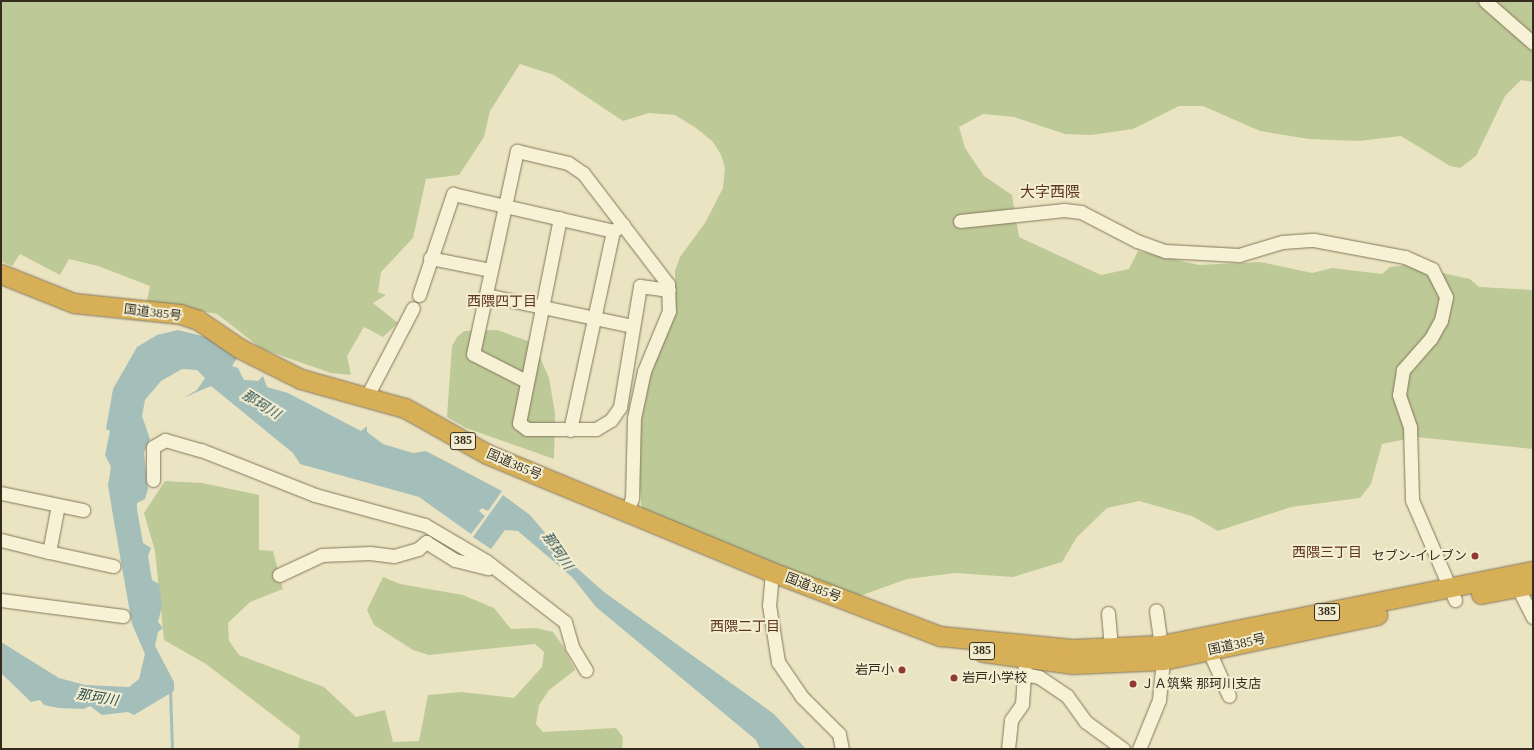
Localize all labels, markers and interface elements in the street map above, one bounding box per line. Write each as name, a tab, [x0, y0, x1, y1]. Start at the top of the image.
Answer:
district label: 大字西隈	[1020, 184, 1080, 202]
district label: 西隈四丁目	[467, 294, 537, 310]
street label: 国道385号	[123, 302, 183, 324]
water label: 那珂川	[239, 387, 283, 423]
road number: 385	[450, 431, 476, 451]
street label: 国道385号	[484, 446, 544, 484]
water label: 那珂川	[538, 529, 576, 573]
district label: 西隈三丁目	[1292, 545, 1362, 561]
place label: セブン-イレブン	[1372, 548, 1467, 564]
marker: セブン-イレブン	[1470, 551, 1480, 561]
street label: 国道385号	[783, 570, 843, 606]
road number: 385	[1314, 602, 1340, 622]
district label: 西隈二丁目	[710, 619, 780, 635]
street label: 国道385号	[1207, 631, 1267, 659]
road number: 385	[969, 641, 995, 661]
place label: 岩戸小	[855, 662, 894, 678]
marker: 岩戸小	[897, 665, 907, 675]
place label: 岩戸小学校	[962, 670, 1027, 686]
marker: 岩戸小学校	[949, 673, 959, 683]
place label: ＪＡ筑紫 那珂川支店	[1141, 676, 1261, 692]
marker: ＪＡ筑紫 那珂川支店	[1128, 679, 1138, 689]
water label: 那珂川	[75, 686, 119, 710]

